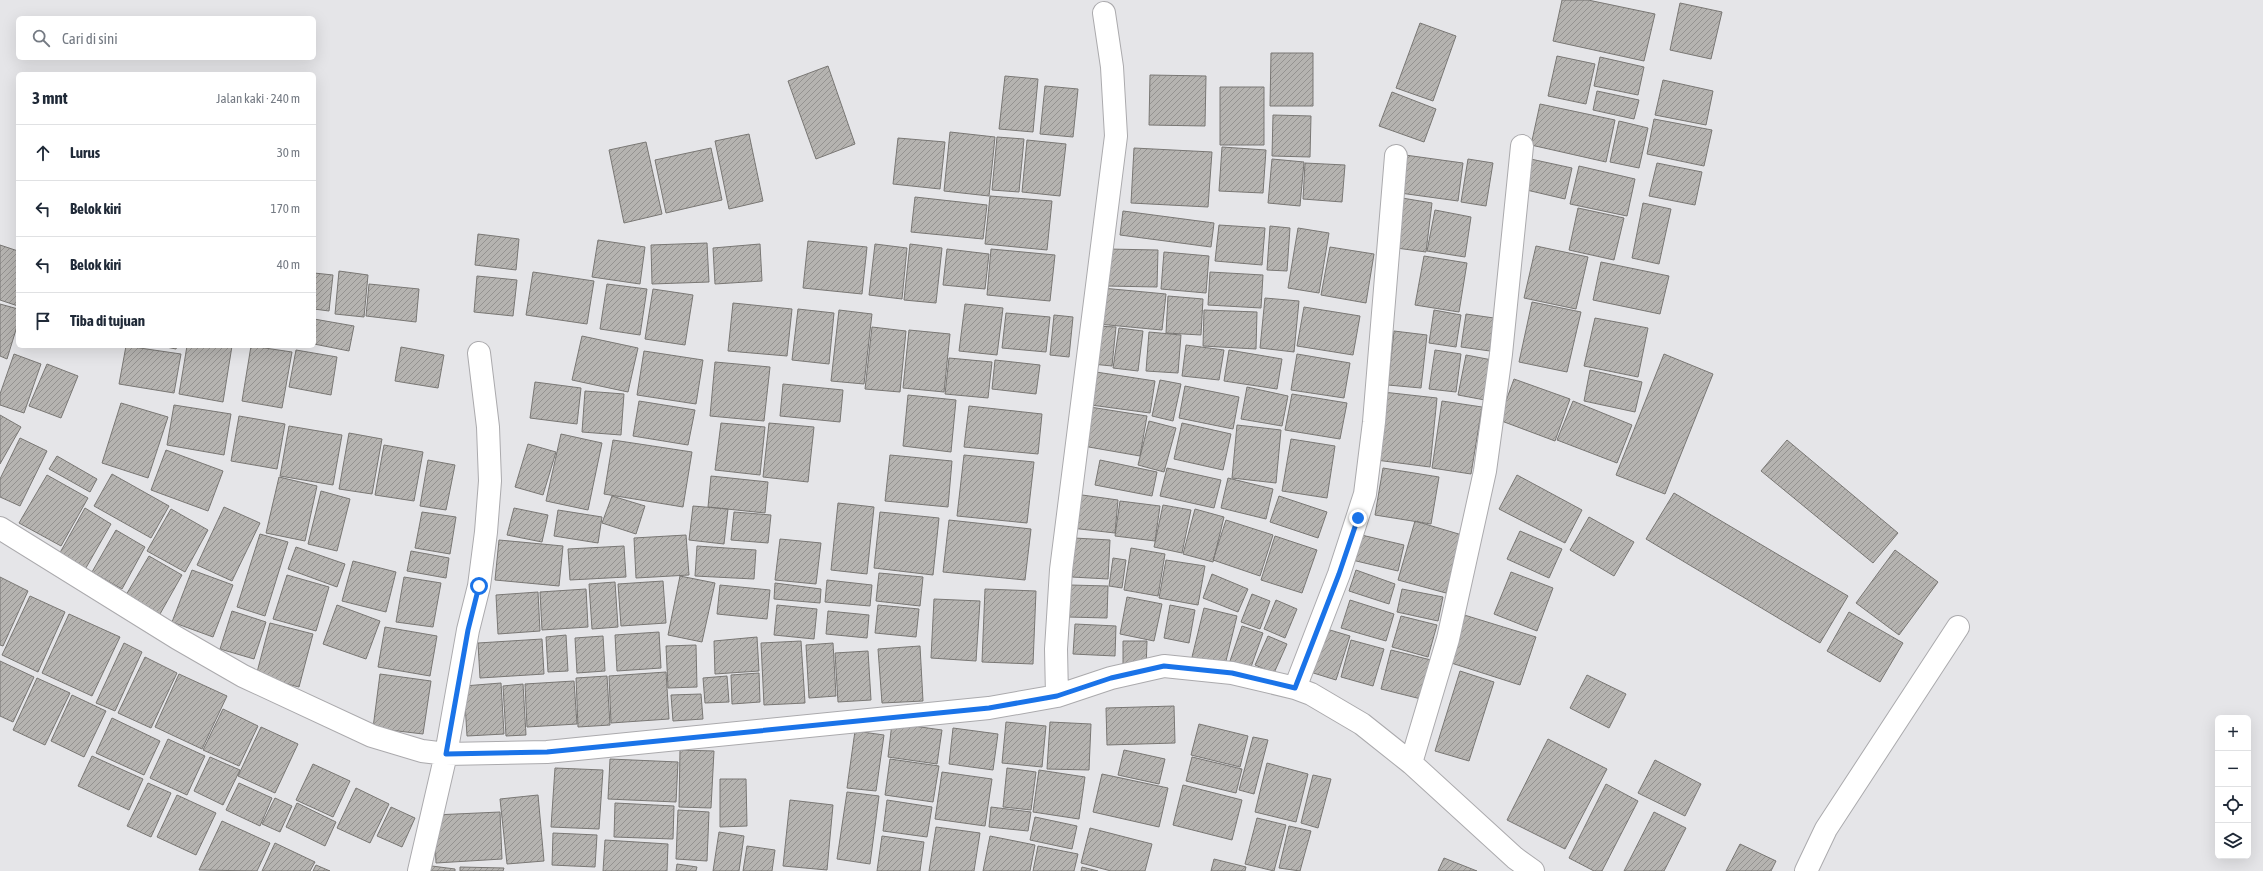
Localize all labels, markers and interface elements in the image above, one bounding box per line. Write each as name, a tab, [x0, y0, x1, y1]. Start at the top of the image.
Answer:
search box	[16, 16, 316, 60]
icon: search	[30, 27, 52, 49]
text: Cari di sini	[62, 30, 118, 47]
text: 3 mnt	[32, 88, 68, 108]
text: Jalan kaki · 240 m	[216, 91, 300, 106]
icon: ahead	[32, 142, 54, 164]
text: Lurus	[70, 144, 100, 161]
text: 30 m	[277, 145, 300, 160]
icon: left	[32, 198, 54, 220]
text: Belok kiri	[70, 200, 121, 217]
text: 170 m	[271, 201, 300, 216]
icon: left	[32, 254, 54, 276]
text: Belok kiri	[70, 256, 121, 273]
text: 40 m	[277, 257, 300, 272]
icon: arrive	[32, 310, 54, 332]
text: Tiba di tujuan	[70, 312, 145, 329]
route end	[1349, 509, 1367, 527]
route start	[470, 577, 488, 595]
map controls	[2215, 715, 2251, 859]
button: +	[2215, 715, 2251, 751]
button: −	[2215, 751, 2251, 787]
button: locate	[2215, 787, 2251, 823]
button: layers	[2215, 823, 2251, 859]

